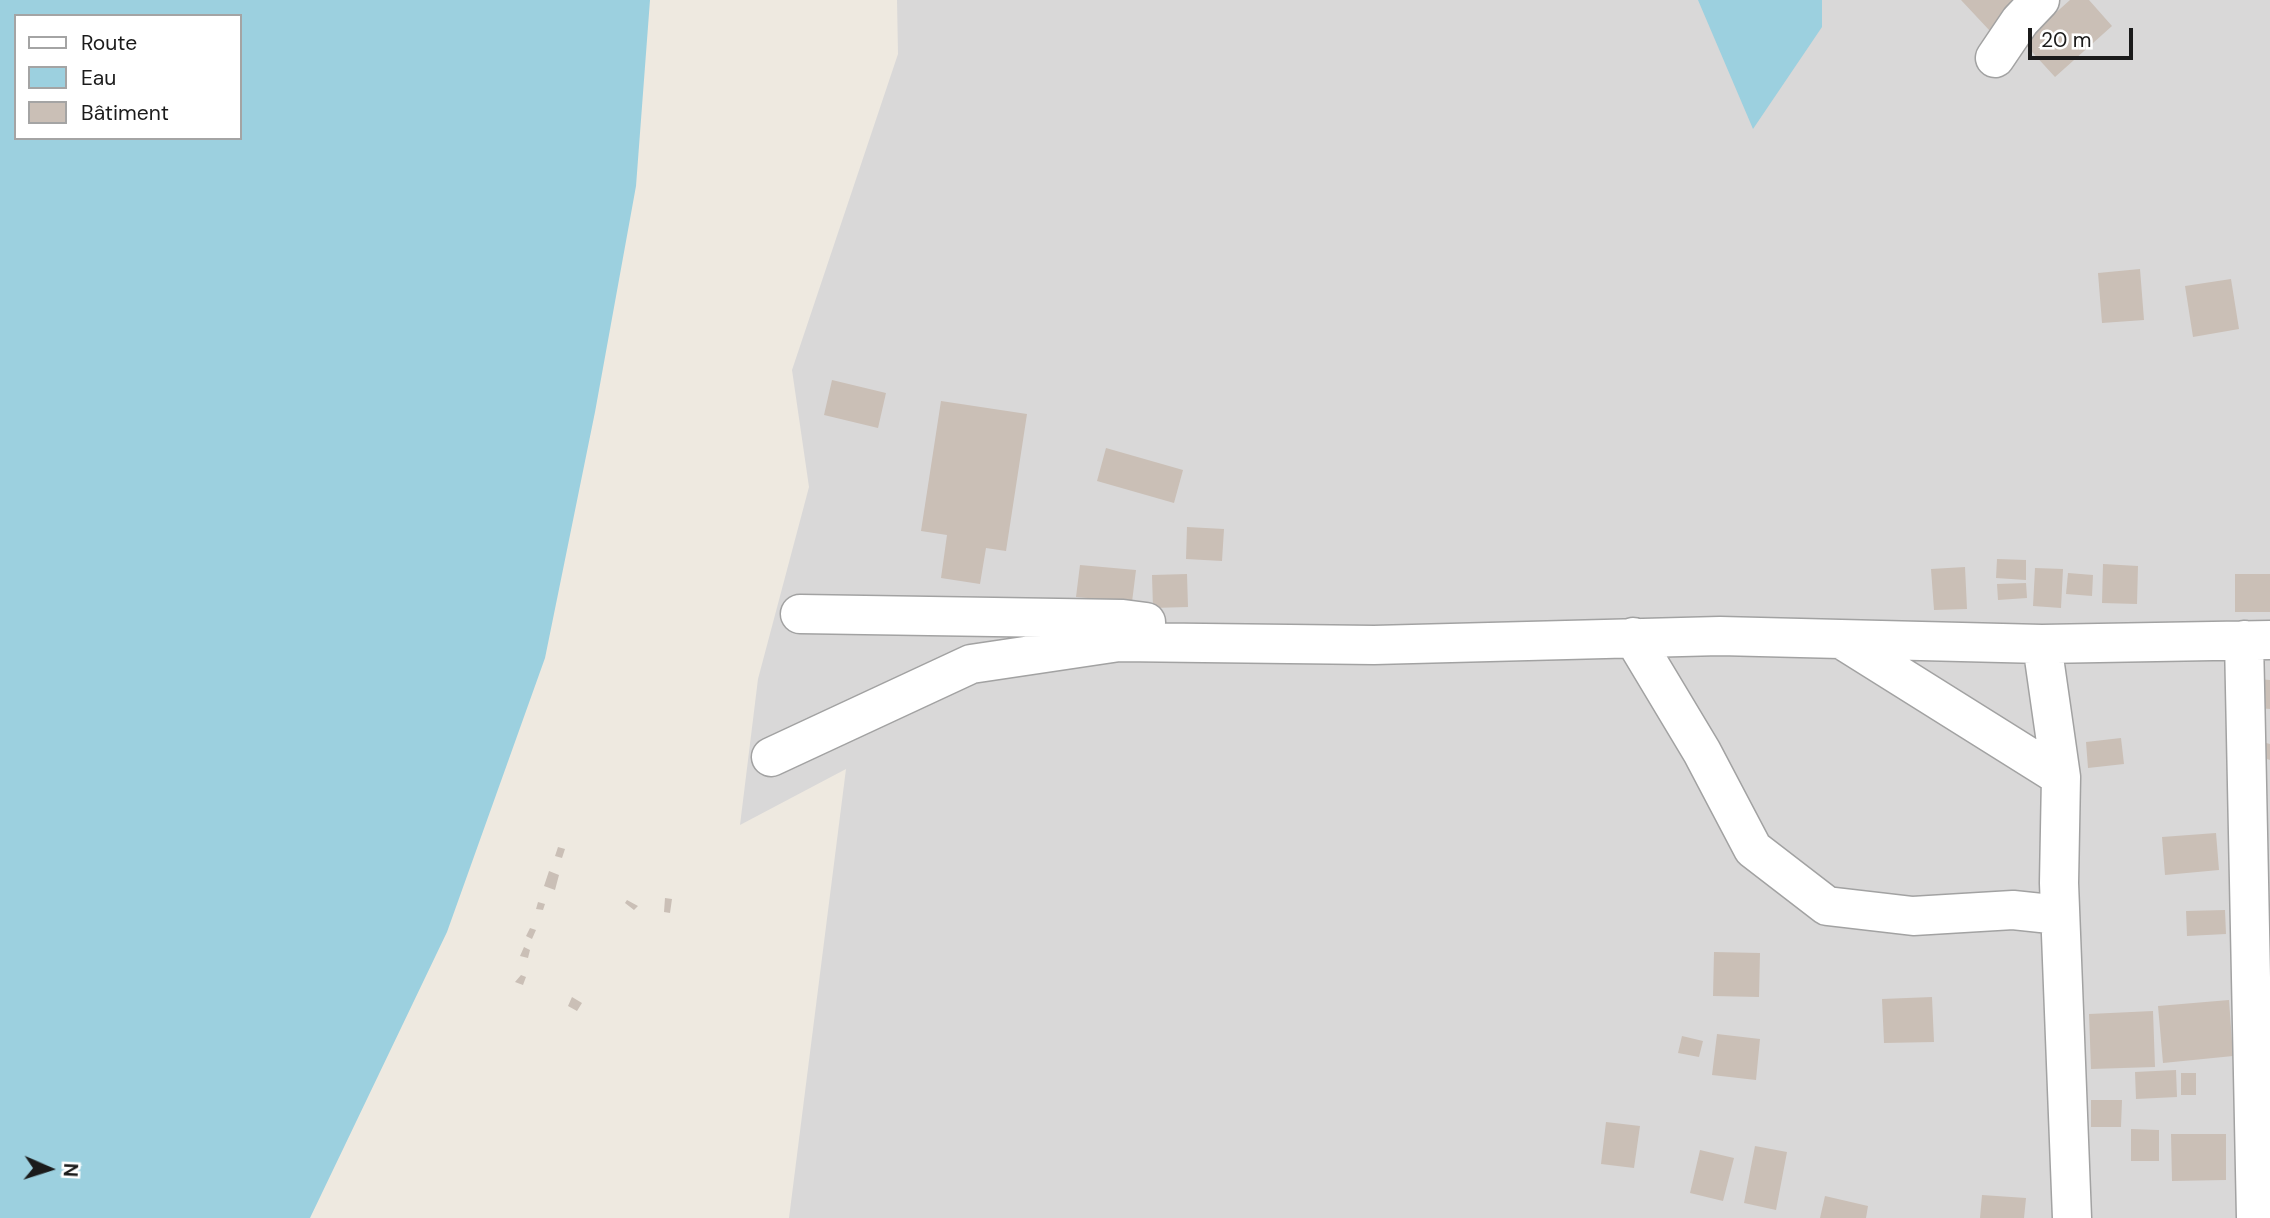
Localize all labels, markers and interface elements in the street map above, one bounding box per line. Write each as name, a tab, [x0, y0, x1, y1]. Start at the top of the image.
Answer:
legend	[14, 14, 242, 140]
scale bar	[2032, 14, 2137, 58]
text: 20 m	[2041, 26, 2092, 54]
text: Route	[81, 29, 137, 57]
text: Eau	[81, 64, 116, 92]
text: Bâtiment	[81, 99, 169, 127]
north arrow	[14, 1134, 84, 1204]
text: N	[58, 1163, 83, 1178]

